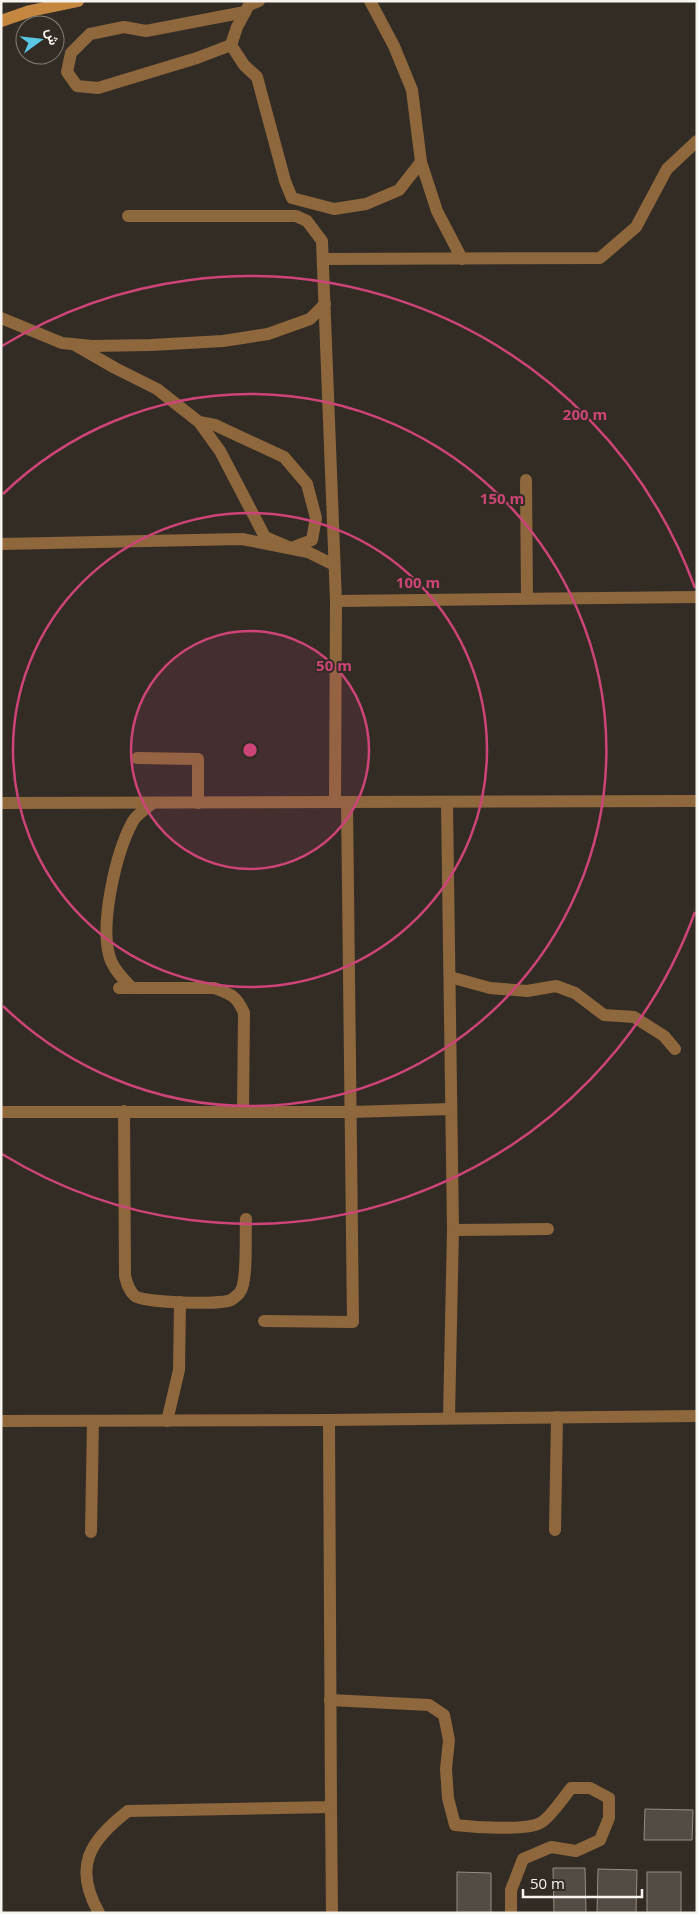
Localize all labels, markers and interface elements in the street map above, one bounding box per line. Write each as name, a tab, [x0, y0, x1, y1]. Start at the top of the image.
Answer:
north arrow	[15, 15, 65, 65]
text: ش	[42, 26, 64, 47]
text: 200 m	[563, 404, 607, 424]
text: 150 m	[480, 488, 524, 508]
text: 100 m	[396, 572, 440, 592]
text: 50 m	[316, 655, 352, 675]
centre of rings	[241, 741, 259, 759]
scale bar	[523, 1866, 642, 1898]
text: 50 m	[530, 1873, 565, 1893]

